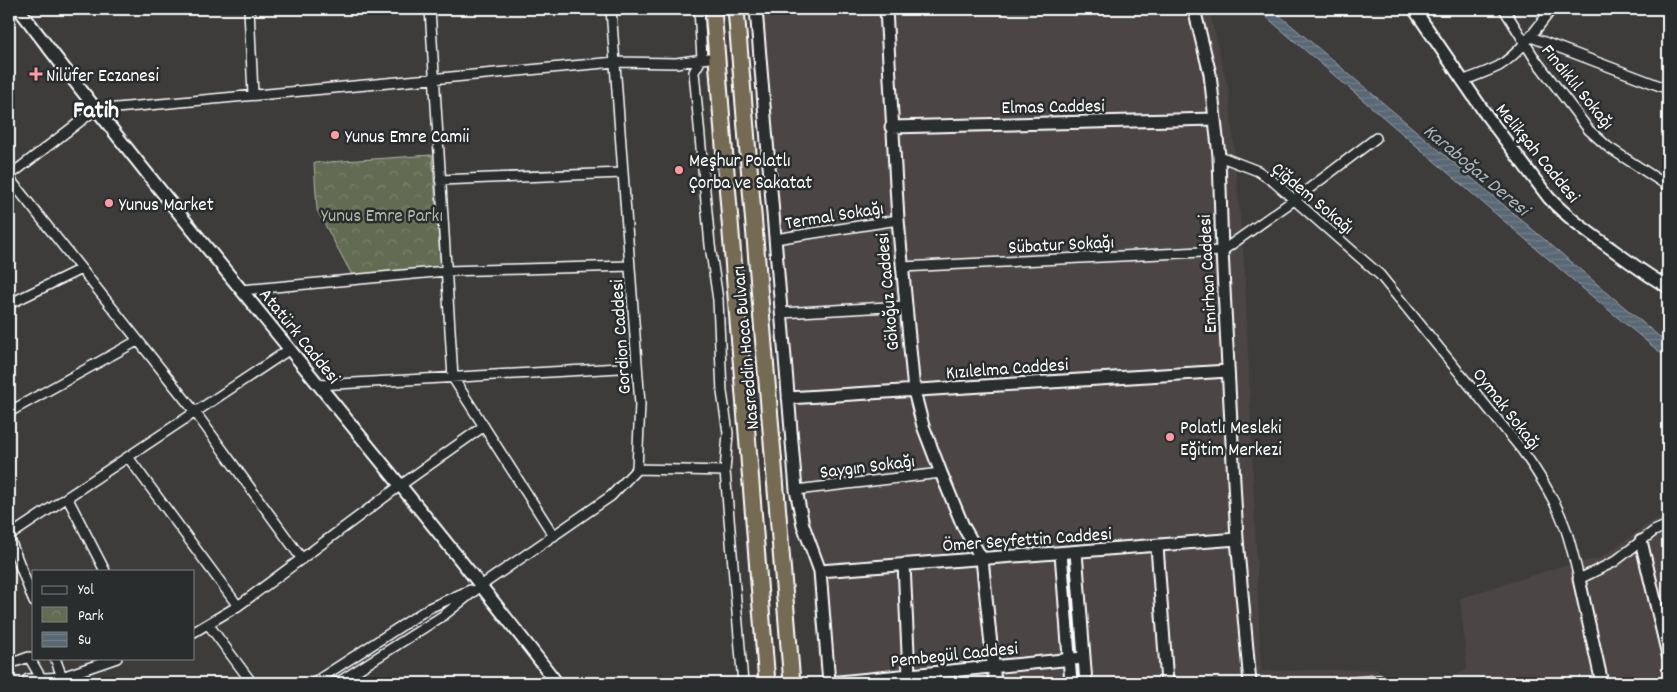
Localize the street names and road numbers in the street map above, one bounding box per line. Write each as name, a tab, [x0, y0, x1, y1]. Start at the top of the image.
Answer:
street label: Fındıklıl Sokağı	[1533, 40, 1619, 137]
street label: Elmas Caddesi	[1001, 94, 1106, 123]
street label: Melikşah Caddesi	[1488, 99, 1585, 210]
street label: Çiğdem Sokağı	[1265, 157, 1359, 242]
street label: Termal Sokağı	[783, 196, 886, 239]
street label: Emirhan Caddesi	[1193, 213, 1226, 334]
street label: Sübatur Sokağı	[1008, 230, 1115, 263]
street label: Gökoğuz Caddesi	[871, 231, 908, 352]
street label: Nasreddin Hoca Bulvarı	[727, 265, 768, 431]
street label: Gordion Caddesi	[605, 278, 640, 395]
street label: Atatürk Caddesi	[251, 283, 346, 391]
street label: Kızılelma Caddesi	[945, 353, 1070, 388]
street label: Oymak Sokağı	[1464, 363, 1546, 457]
street label: Saygın Sokağı	[818, 449, 916, 488]
street label: Ömer Seyfettin Caddesi	[942, 522, 1113, 561]
street label: Pembegül Caddesi	[889, 636, 1020, 677]

